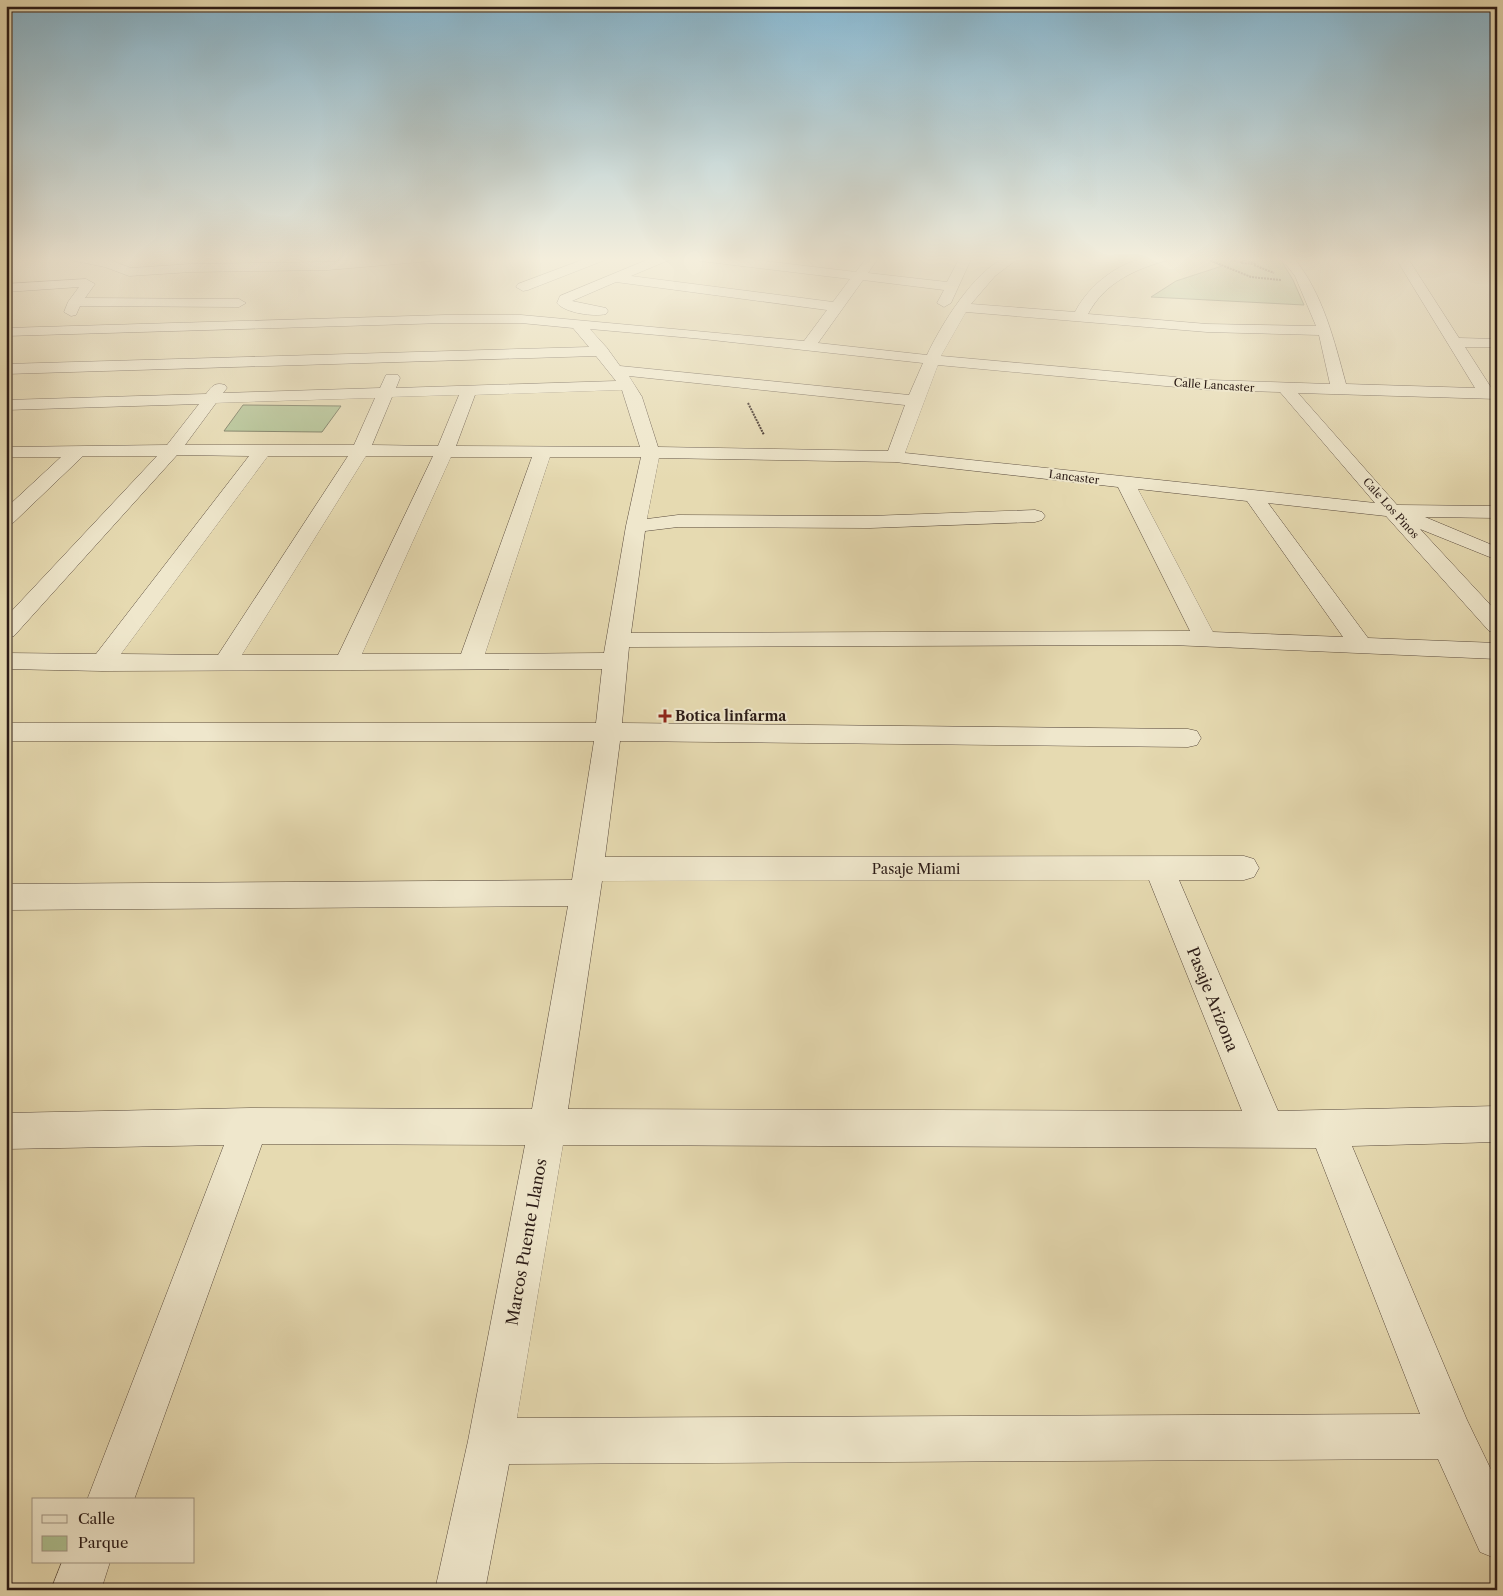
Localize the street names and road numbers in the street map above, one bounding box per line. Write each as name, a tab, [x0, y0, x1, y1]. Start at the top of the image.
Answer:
street label: Calle Lancaster	[1173, 375, 1255, 395]
street label: Lancaster	[1048, 467, 1100, 487]
street label: Cale Los Pinos	[1360, 475, 1422, 542]
street label: Pasaje Miami	[872, 860, 960, 878]
street label: Pasaje Arizona	[1183, 944, 1243, 1055]
street label: Marcos Puente Llanos	[501, 1157, 551, 1327]

